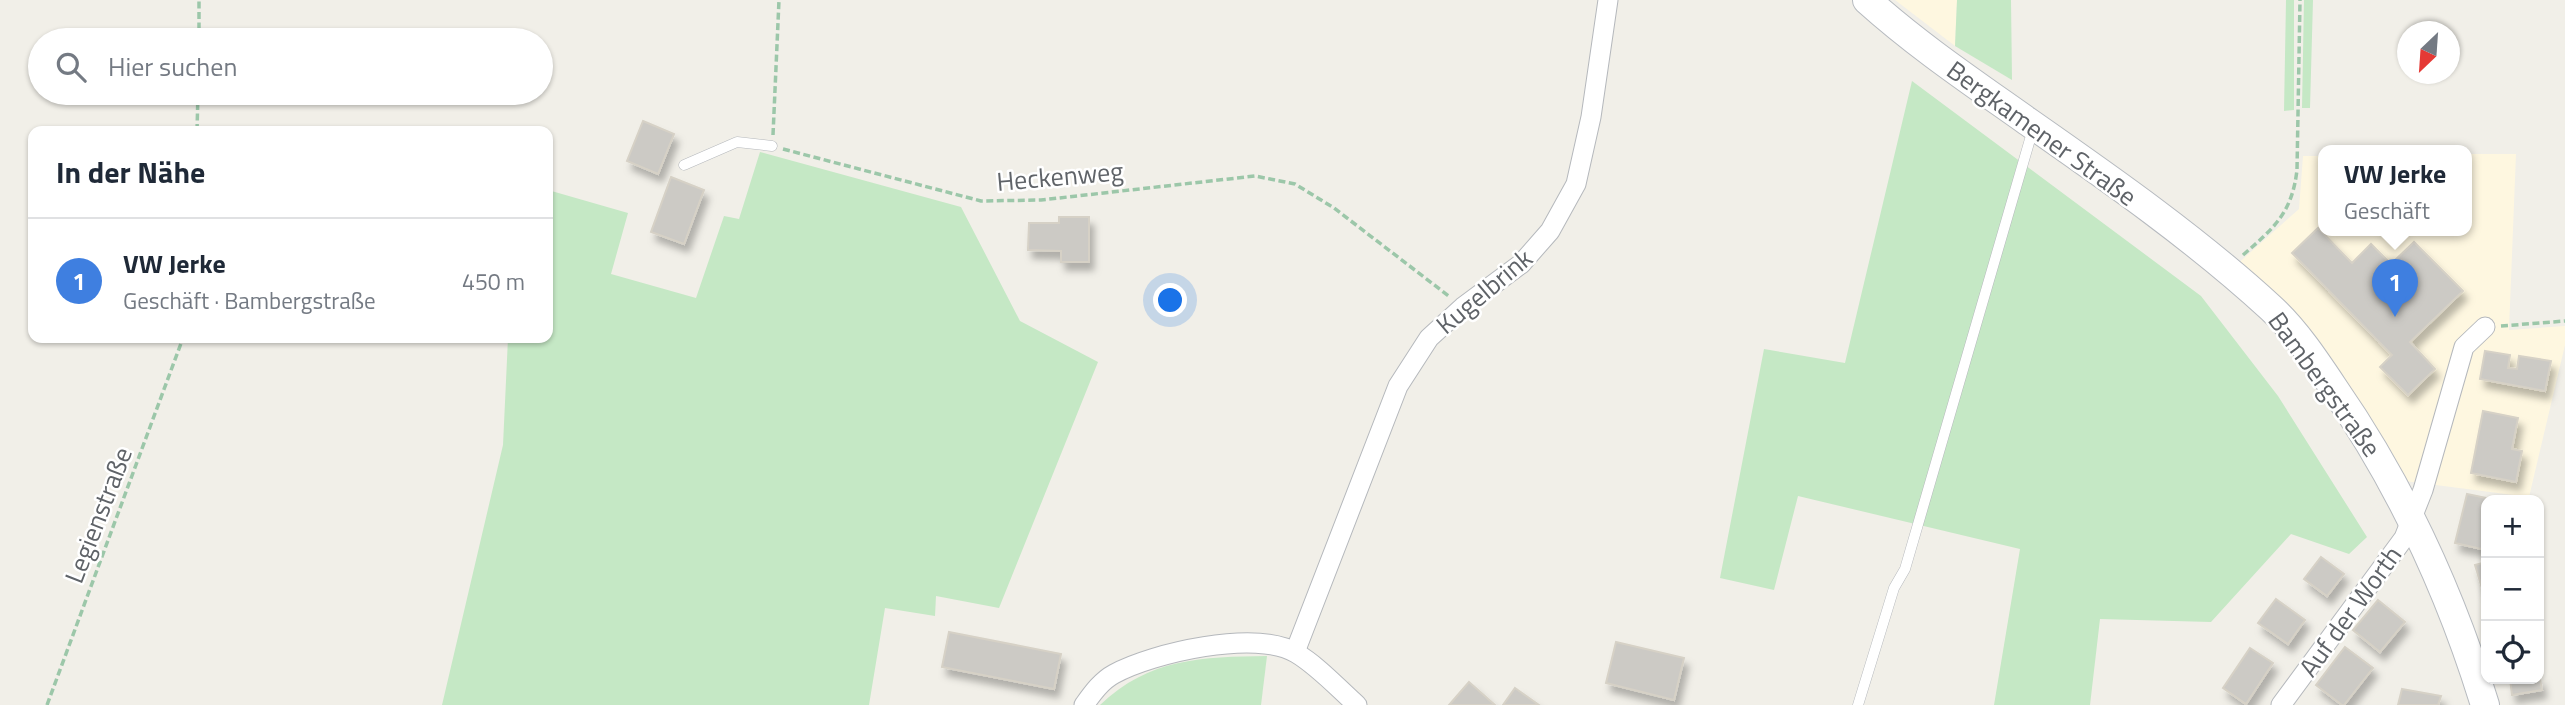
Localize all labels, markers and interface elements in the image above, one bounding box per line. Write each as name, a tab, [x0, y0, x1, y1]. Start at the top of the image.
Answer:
north arrow	[2397, 21, 2460, 84]
search box	[28, 28, 553, 105]
text: Hier suchen	[108, 47, 237, 86]
icon: search	[52, 48, 90, 86]
street label: Bergkamener Straße	[1939, 51, 2145, 215]
popup	[2318, 145, 2472, 236]
text: In der Nähe	[56, 149, 205, 195]
street label: Heckenweg	[995, 151, 1125, 201]
text: VW Jerke	[2344, 154, 2446, 193]
text: Geschäft	[2344, 193, 2430, 228]
street label: Kugelbrink	[1427, 239, 1541, 343]
text: VW Jerke	[123, 244, 226, 283]
pin: 1	[2372, 259, 2418, 317]
text: 1	[73, 264, 85, 299]
text: 450 m	[462, 264, 525, 299]
text: Geschäft · Bambergstraße	[123, 283, 376, 318]
your location	[1153, 283, 1187, 317]
street label: Bambergstraße	[2259, 303, 2391, 465]
street label: Legienstraße	[54, 441, 142, 589]
map controls	[2481, 495, 2544, 684]
button: +	[2481, 495, 2544, 558]
street label: Auf der Worth	[2289, 537, 2411, 685]
button: −	[2481, 558, 2544, 621]
button: locate	[2481, 621, 2544, 684]

